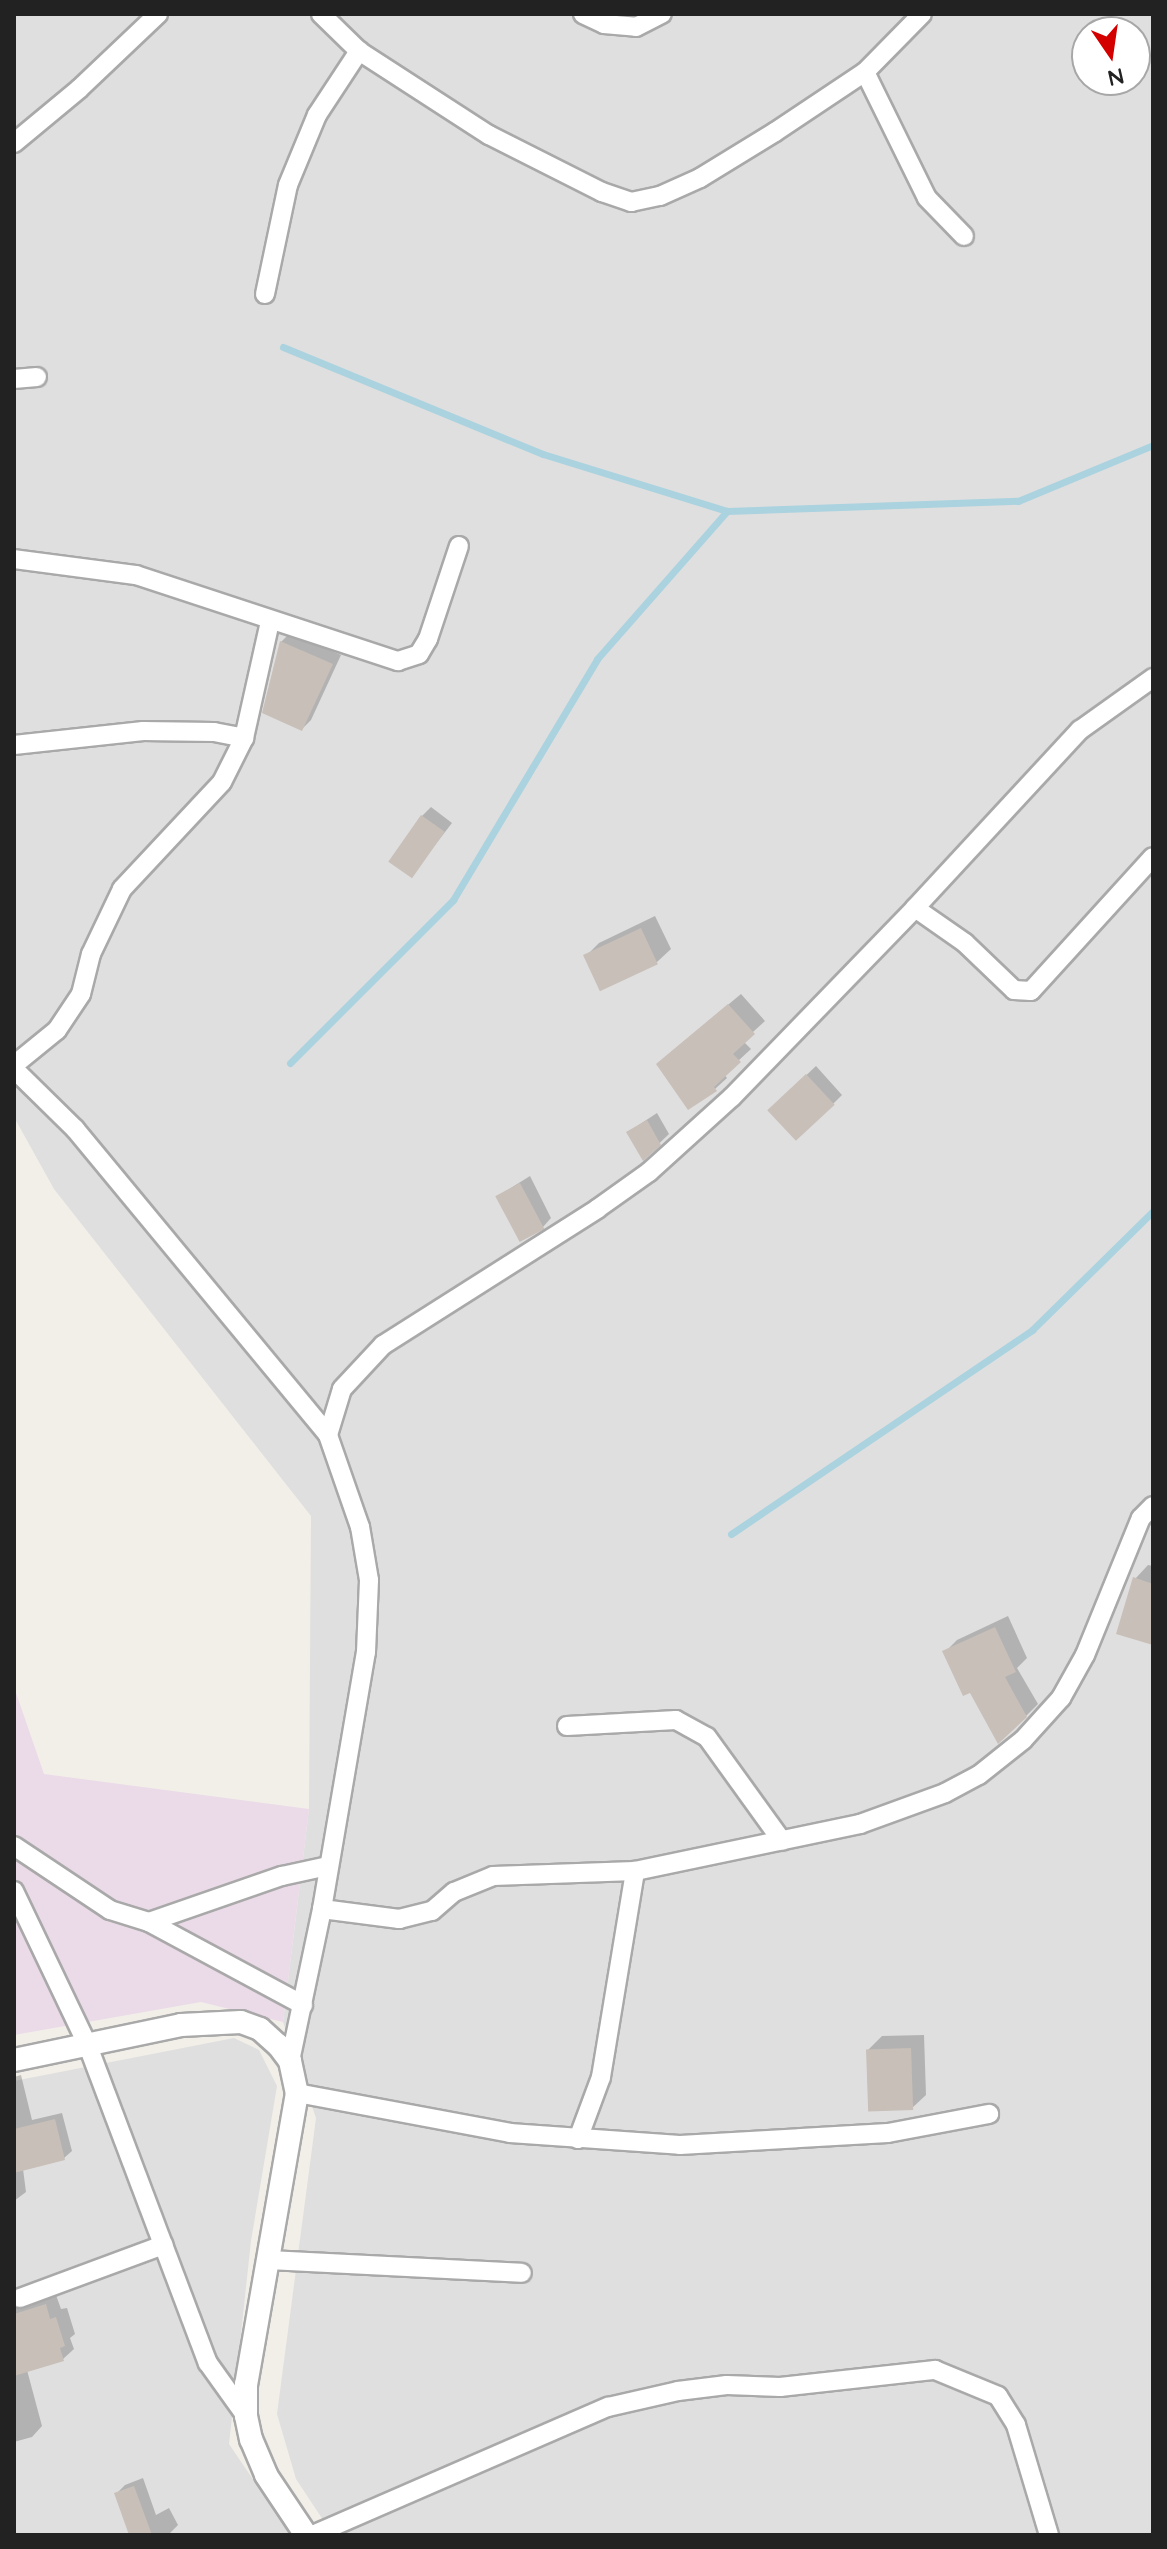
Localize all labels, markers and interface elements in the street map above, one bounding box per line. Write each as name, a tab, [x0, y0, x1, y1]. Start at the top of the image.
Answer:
north arrow	[1071, 16, 1151, 96]
text: N	[1105, 62, 1127, 93]

